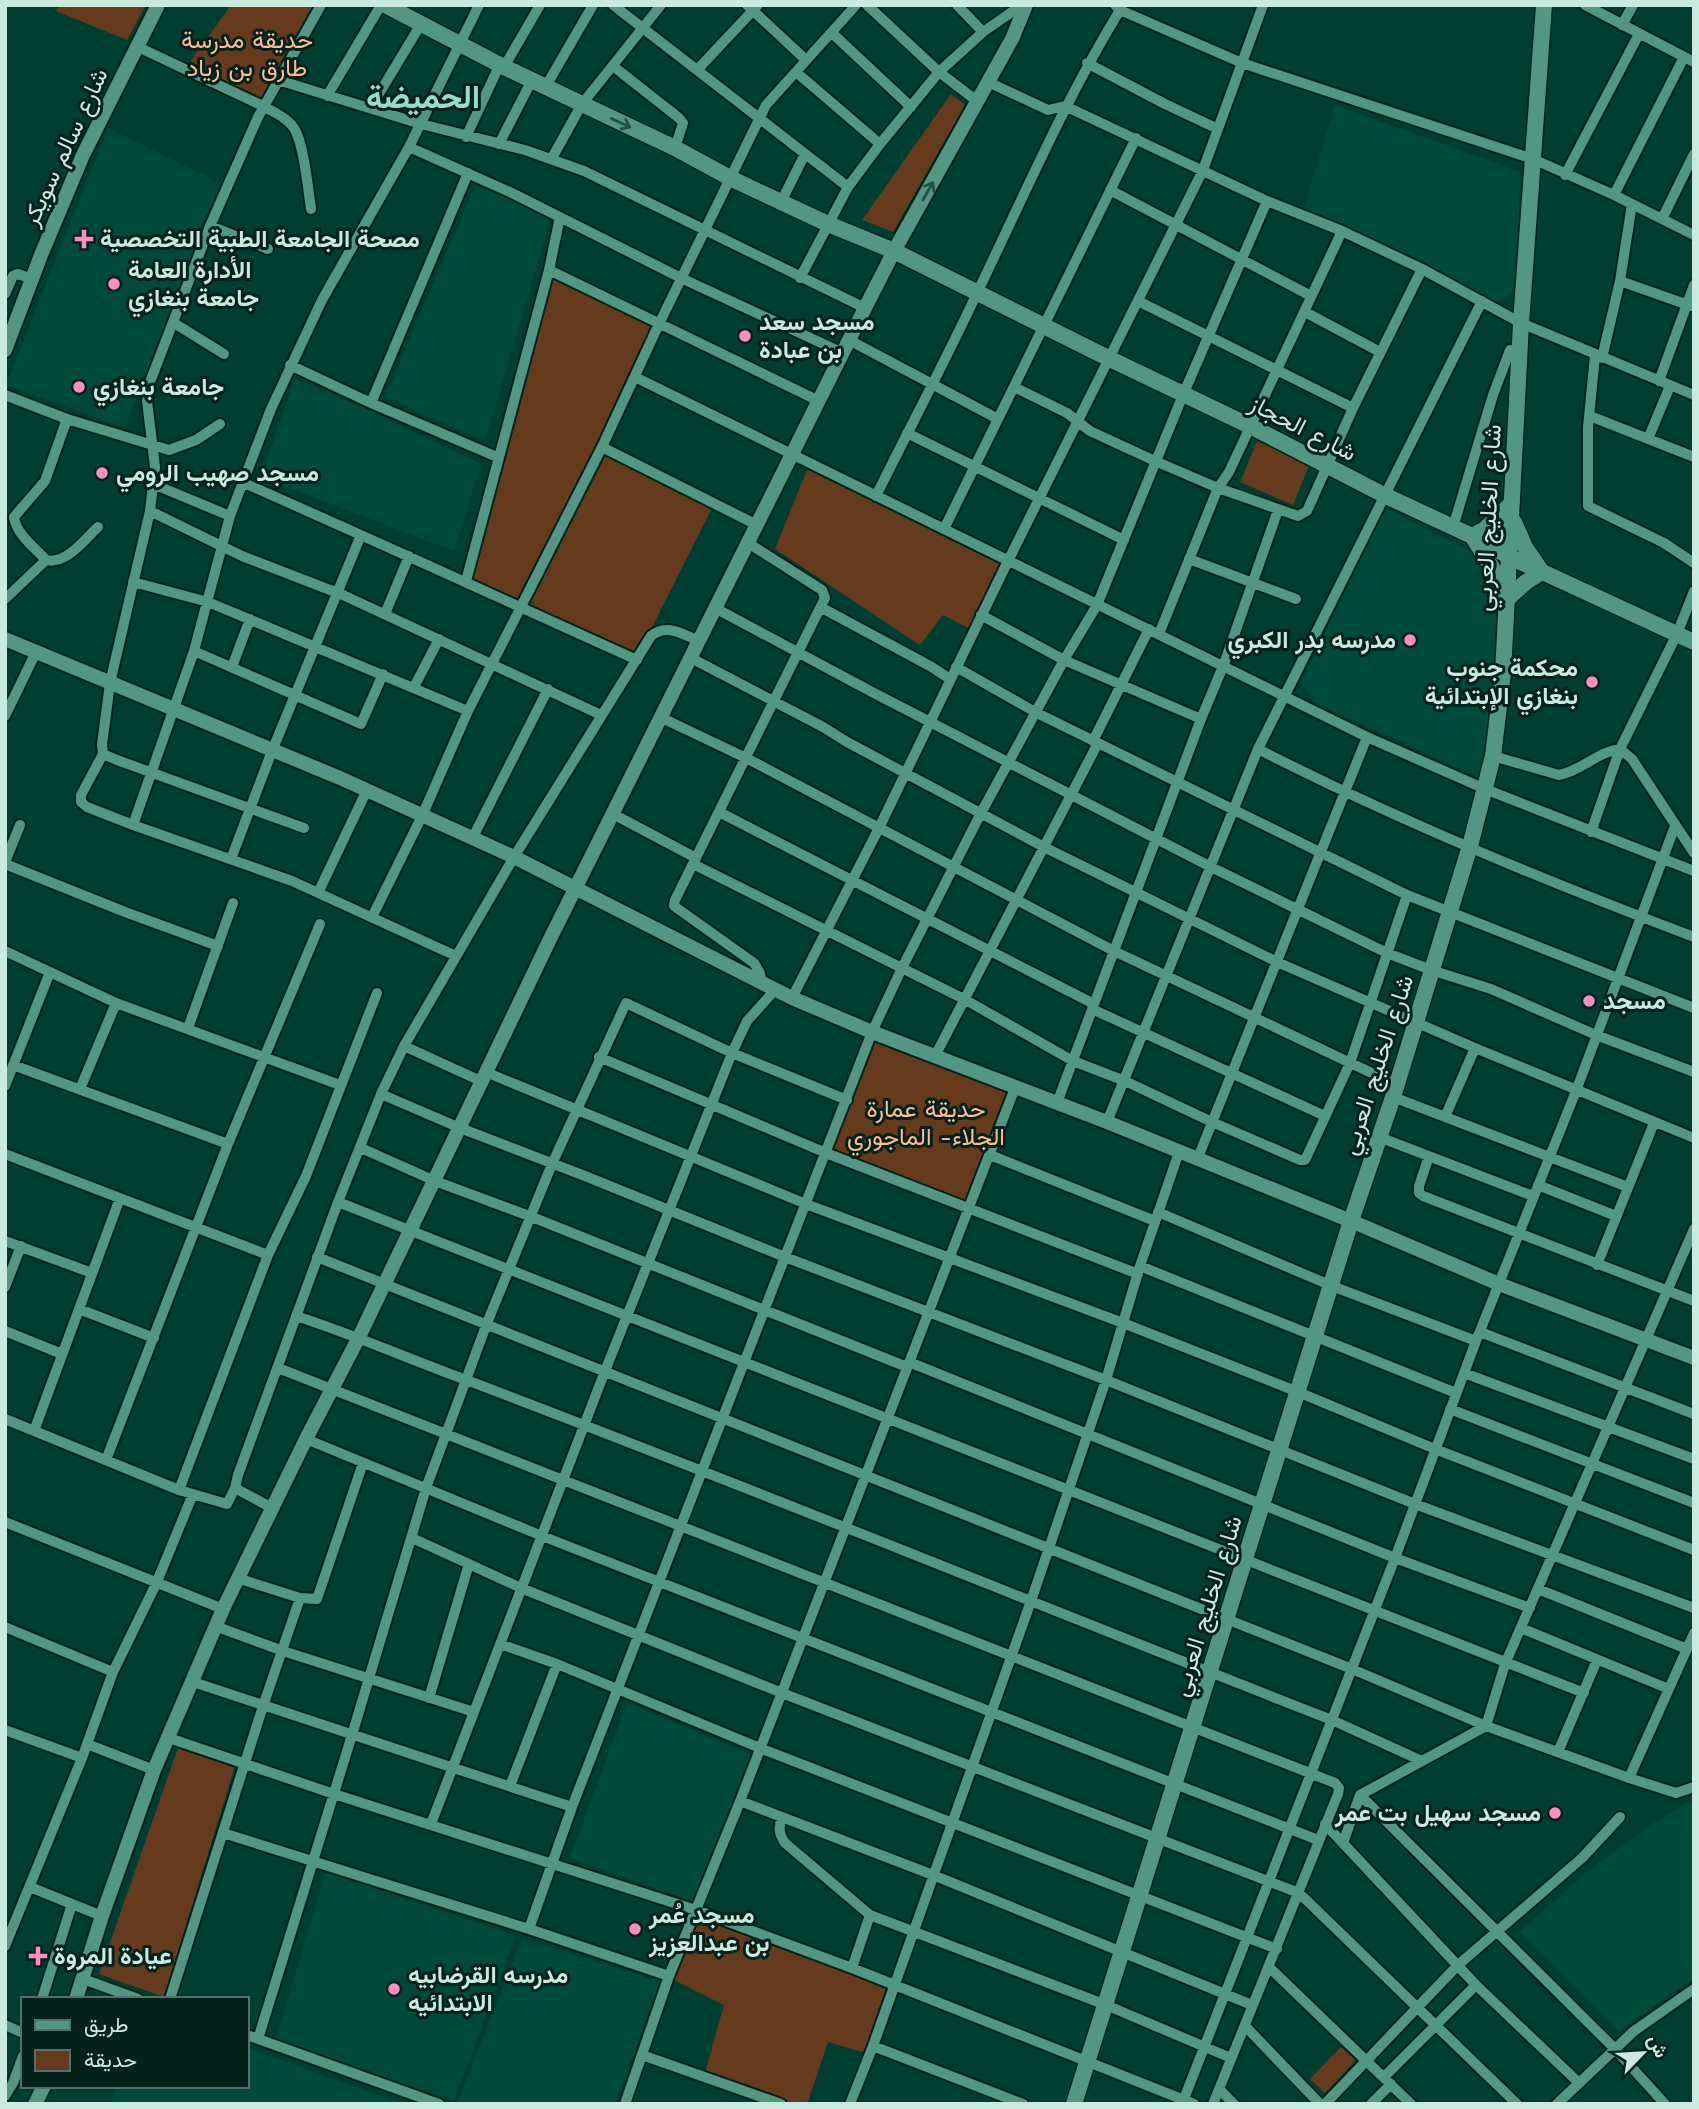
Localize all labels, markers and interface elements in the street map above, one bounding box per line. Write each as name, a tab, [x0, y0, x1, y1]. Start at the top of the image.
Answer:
park label: حديقة مدرسة طارق بن زياد	[181, 26, 313, 83]
street label: شارع سالم سويكر	[16, 64, 116, 232]
district label: الحميضة	[366, 78, 480, 116]
one-way arrow	[610, 117, 631, 130]
one-way arrow	[921, 181, 935, 202]
place label: مصحة الجامعة الطبية التخصصية	[100, 225, 420, 253]
marker: مصحة الجامعة الطبية التخصصية	[74, 229, 94, 249]
place label: الأدارة العامة جامعة بنغازي	[128, 255, 259, 318]
marker: الأدارة العامة جامعة بنغازي	[106, 276, 122, 292]
place label: مسجد سعد بن عبادة	[759, 308, 874, 364]
marker: مسجد سعد بن عبادة	[737, 328, 753, 344]
place label: جامعة بنغازي	[93, 373, 224, 407]
marker: جامعة بنغازي	[71, 379, 87, 395]
street label: شارع الحجاز	[1243, 389, 1361, 469]
street label: شارع الخليج العربي	[1469, 424, 1512, 613]
place label: مسجد صهيب الرومي	[116, 459, 319, 493]
marker: مسجد صهيب الرومي	[94, 465, 110, 481]
place label: مدرسه بدر الكبري	[1228, 626, 1396, 660]
marker: مدرسه بدر الكبري	[1402, 632, 1418, 648]
place label: محكمة جنوب بنغازي الإبتدائية	[1425, 654, 1578, 716]
marker: محكمة جنوب بنغازي الإبتدائية	[1584, 674, 1600, 690]
street label: شارع الخليج العربي	[1335, 972, 1424, 1160]
place label: مسجد	[1603, 987, 1666, 1015]
marker: مسجد	[1581, 993, 1597, 1009]
park label: حديقة عمارة الجلاء- الماجوري	[847, 1095, 1005, 1156]
street label: شارع الخليج العربي	[1166, 1512, 1253, 1701]
place label: مسجد سهيل بت عمر	[1334, 1799, 1541, 1828]
marker: مسجد سهيل بت عمر	[1547, 1805, 1563, 1821]
place label: مسجد عُمر بن عبدالعزيز	[648, 1901, 770, 1958]
marker: مسجد عُمر بن عبدالعزيز	[627, 1921, 643, 1937]
place label: عيادة المروة	[54, 1942, 172, 1971]
marker: عيادة المروة	[28, 1946, 48, 1966]
place label: مدرسه القرضابيه الابتدائيه	[408, 1961, 568, 2017]
marker: مدرسه القرضابيه الابتدائيه	[386, 1981, 402, 1997]
legend	[21, 1997, 248, 2088]
text: طريق	[84, 2012, 129, 2038]
north arrow	[1608, 2018, 1678, 2088]
text: ش	[1643, 2031, 1673, 2061]
text: حديقة	[84, 2047, 137, 2072]

